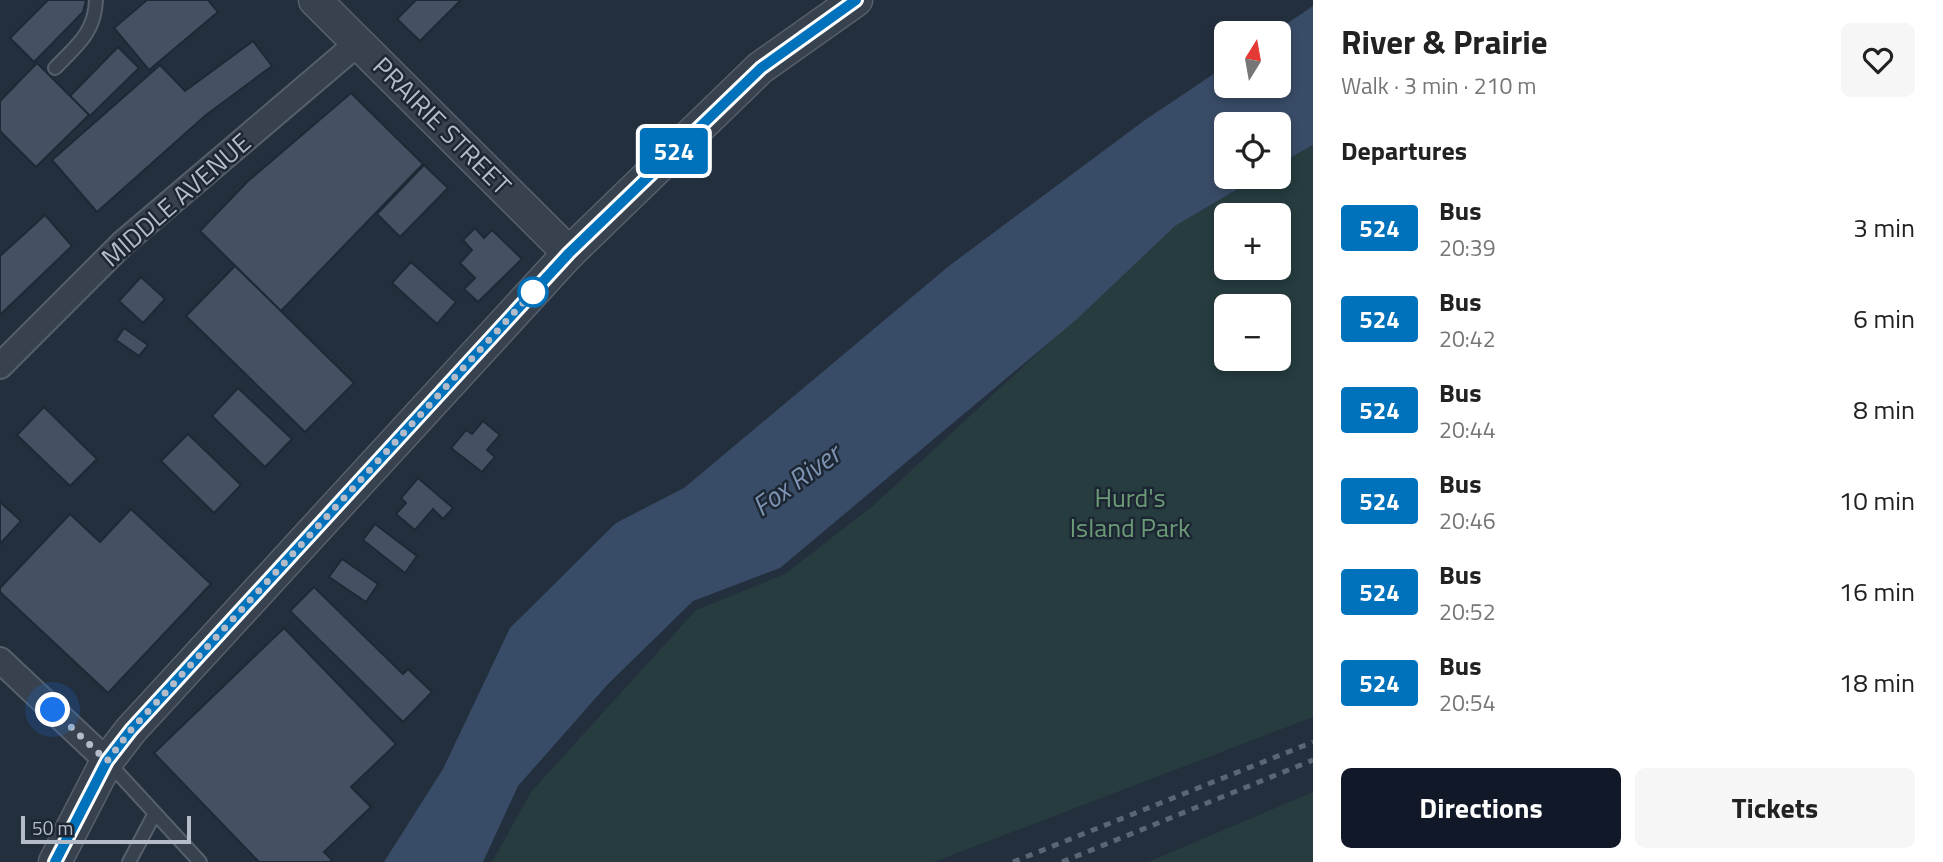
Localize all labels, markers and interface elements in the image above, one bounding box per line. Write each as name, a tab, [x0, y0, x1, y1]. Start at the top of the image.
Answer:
text: River & Prairie	[1341, 17, 1548, 67]
north arrow	[1214, 21, 1292, 98]
map controls	[1214, 21, 1291, 371]
button: heart	[1841, 23, 1915, 97]
street label: PRAIRIE STREET	[364, 48, 521, 204]
text: Walk · 3 min · 210 m	[1341, 68, 1537, 103]
button: locate	[1214, 112, 1291, 189]
street label: MIDDLE AVENUE	[92, 123, 259, 276]
line badge: 524	[634, 128, 714, 174]
text: Departures	[1341, 131, 1467, 170]
text: 524	[654, 133, 694, 169]
text: Bus	[1439, 191, 1481, 230]
button: +	[1214, 203, 1291, 280]
text: 3 min	[1853, 208, 1915, 247]
text: 524	[1359, 210, 1400, 246]
text: 20:39	[1439, 230, 1496, 265]
unlabelled marker	[518, 277, 548, 307]
text: Bus	[1439, 282, 1481, 321]
button: −	[1214, 294, 1291, 371]
text: 6 min	[1853, 299, 1915, 338]
text: 524	[1359, 301, 1400, 337]
text: 20:42	[1439, 321, 1496, 356]
text: Bus	[1439, 373, 1481, 412]
text: 8 min	[1853, 390, 1915, 429]
text: 524	[1359, 392, 1400, 428]
text: 20:44	[1439, 412, 1496, 447]
water label: Fox River	[743, 431, 851, 526]
text: Bus	[1439, 464, 1481, 503]
park label: Hurd's Island Park	[1070, 478, 1190, 547]
text: 10 min	[1839, 481, 1915, 520]
text: 524	[1359, 483, 1400, 519]
text: 20:46	[1439, 503, 1496, 538]
text: Bus	[1439, 555, 1481, 594]
text: 16 min	[1839, 572, 1915, 611]
text: 524	[1359, 574, 1400, 610]
text: 20:52	[1439, 594, 1496, 629]
text: Bus	[1439, 646, 1481, 685]
text: 18 min	[1839, 663, 1915, 702]
text: 524	[1359, 665, 1400, 701]
text: 20:54	[1439, 685, 1496, 720]
your location	[35, 692, 70, 727]
button: Directions	[1341, 768, 1621, 848]
button: Tickets	[1635, 768, 1915, 848]
scale bar	[21, 813, 191, 845]
text: 50 m	[32, 813, 73, 842]

